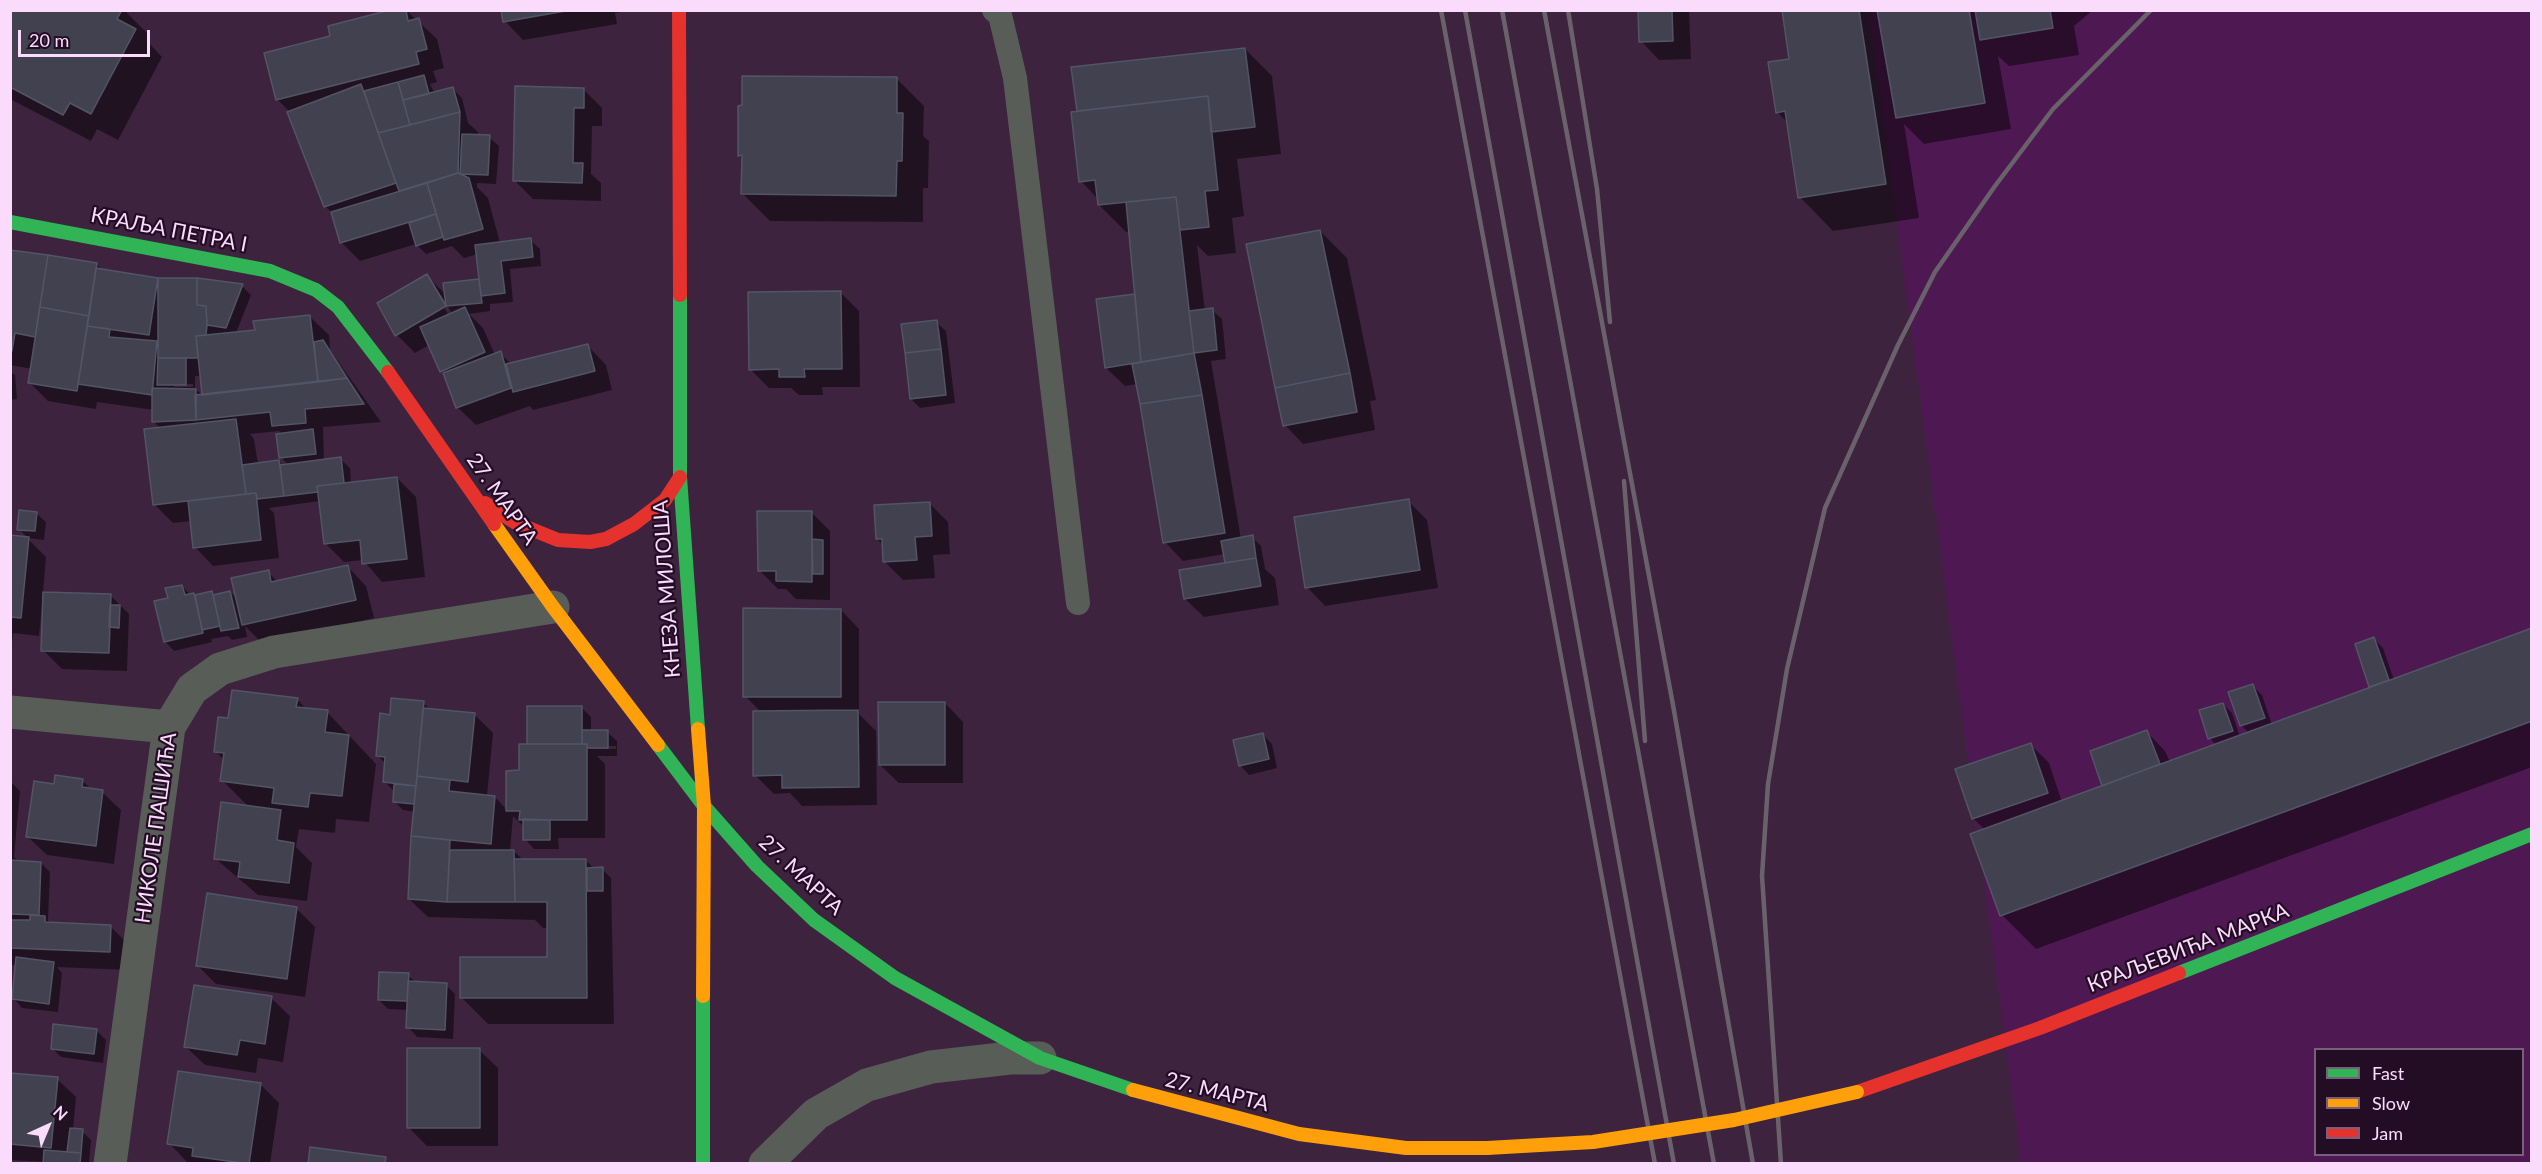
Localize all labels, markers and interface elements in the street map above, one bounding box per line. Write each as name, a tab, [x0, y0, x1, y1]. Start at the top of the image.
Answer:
scale bar	[21, 18, 153, 56]
text: 20 m	[29, 29, 69, 51]
street label: КРАЉА ПЕТРА I	[89, 202, 249, 258]
street label: 27. МАРТА	[461, 448, 543, 550]
street label: КНЕЗА МИЛОША	[648, 499, 686, 679]
street label: НИКОЛЕ ПАШИЋА	[130, 731, 182, 925]
street label: 27. МАРТА	[754, 830, 848, 920]
street label: КРАЉЕВИЋА МАРКА	[2084, 898, 2292, 998]
legend	[2314, 1048, 2524, 1156]
text: Fast	[2372, 1062, 2404, 1084]
street label: 27. МАРТА	[1162, 1067, 1272, 1117]
text: Slow	[2372, 1092, 2410, 1114]
north arrow	[18, 1096, 78, 1156]
text: N	[50, 1102, 72, 1124]
text: Jam	[2372, 1122, 2403, 1144]

